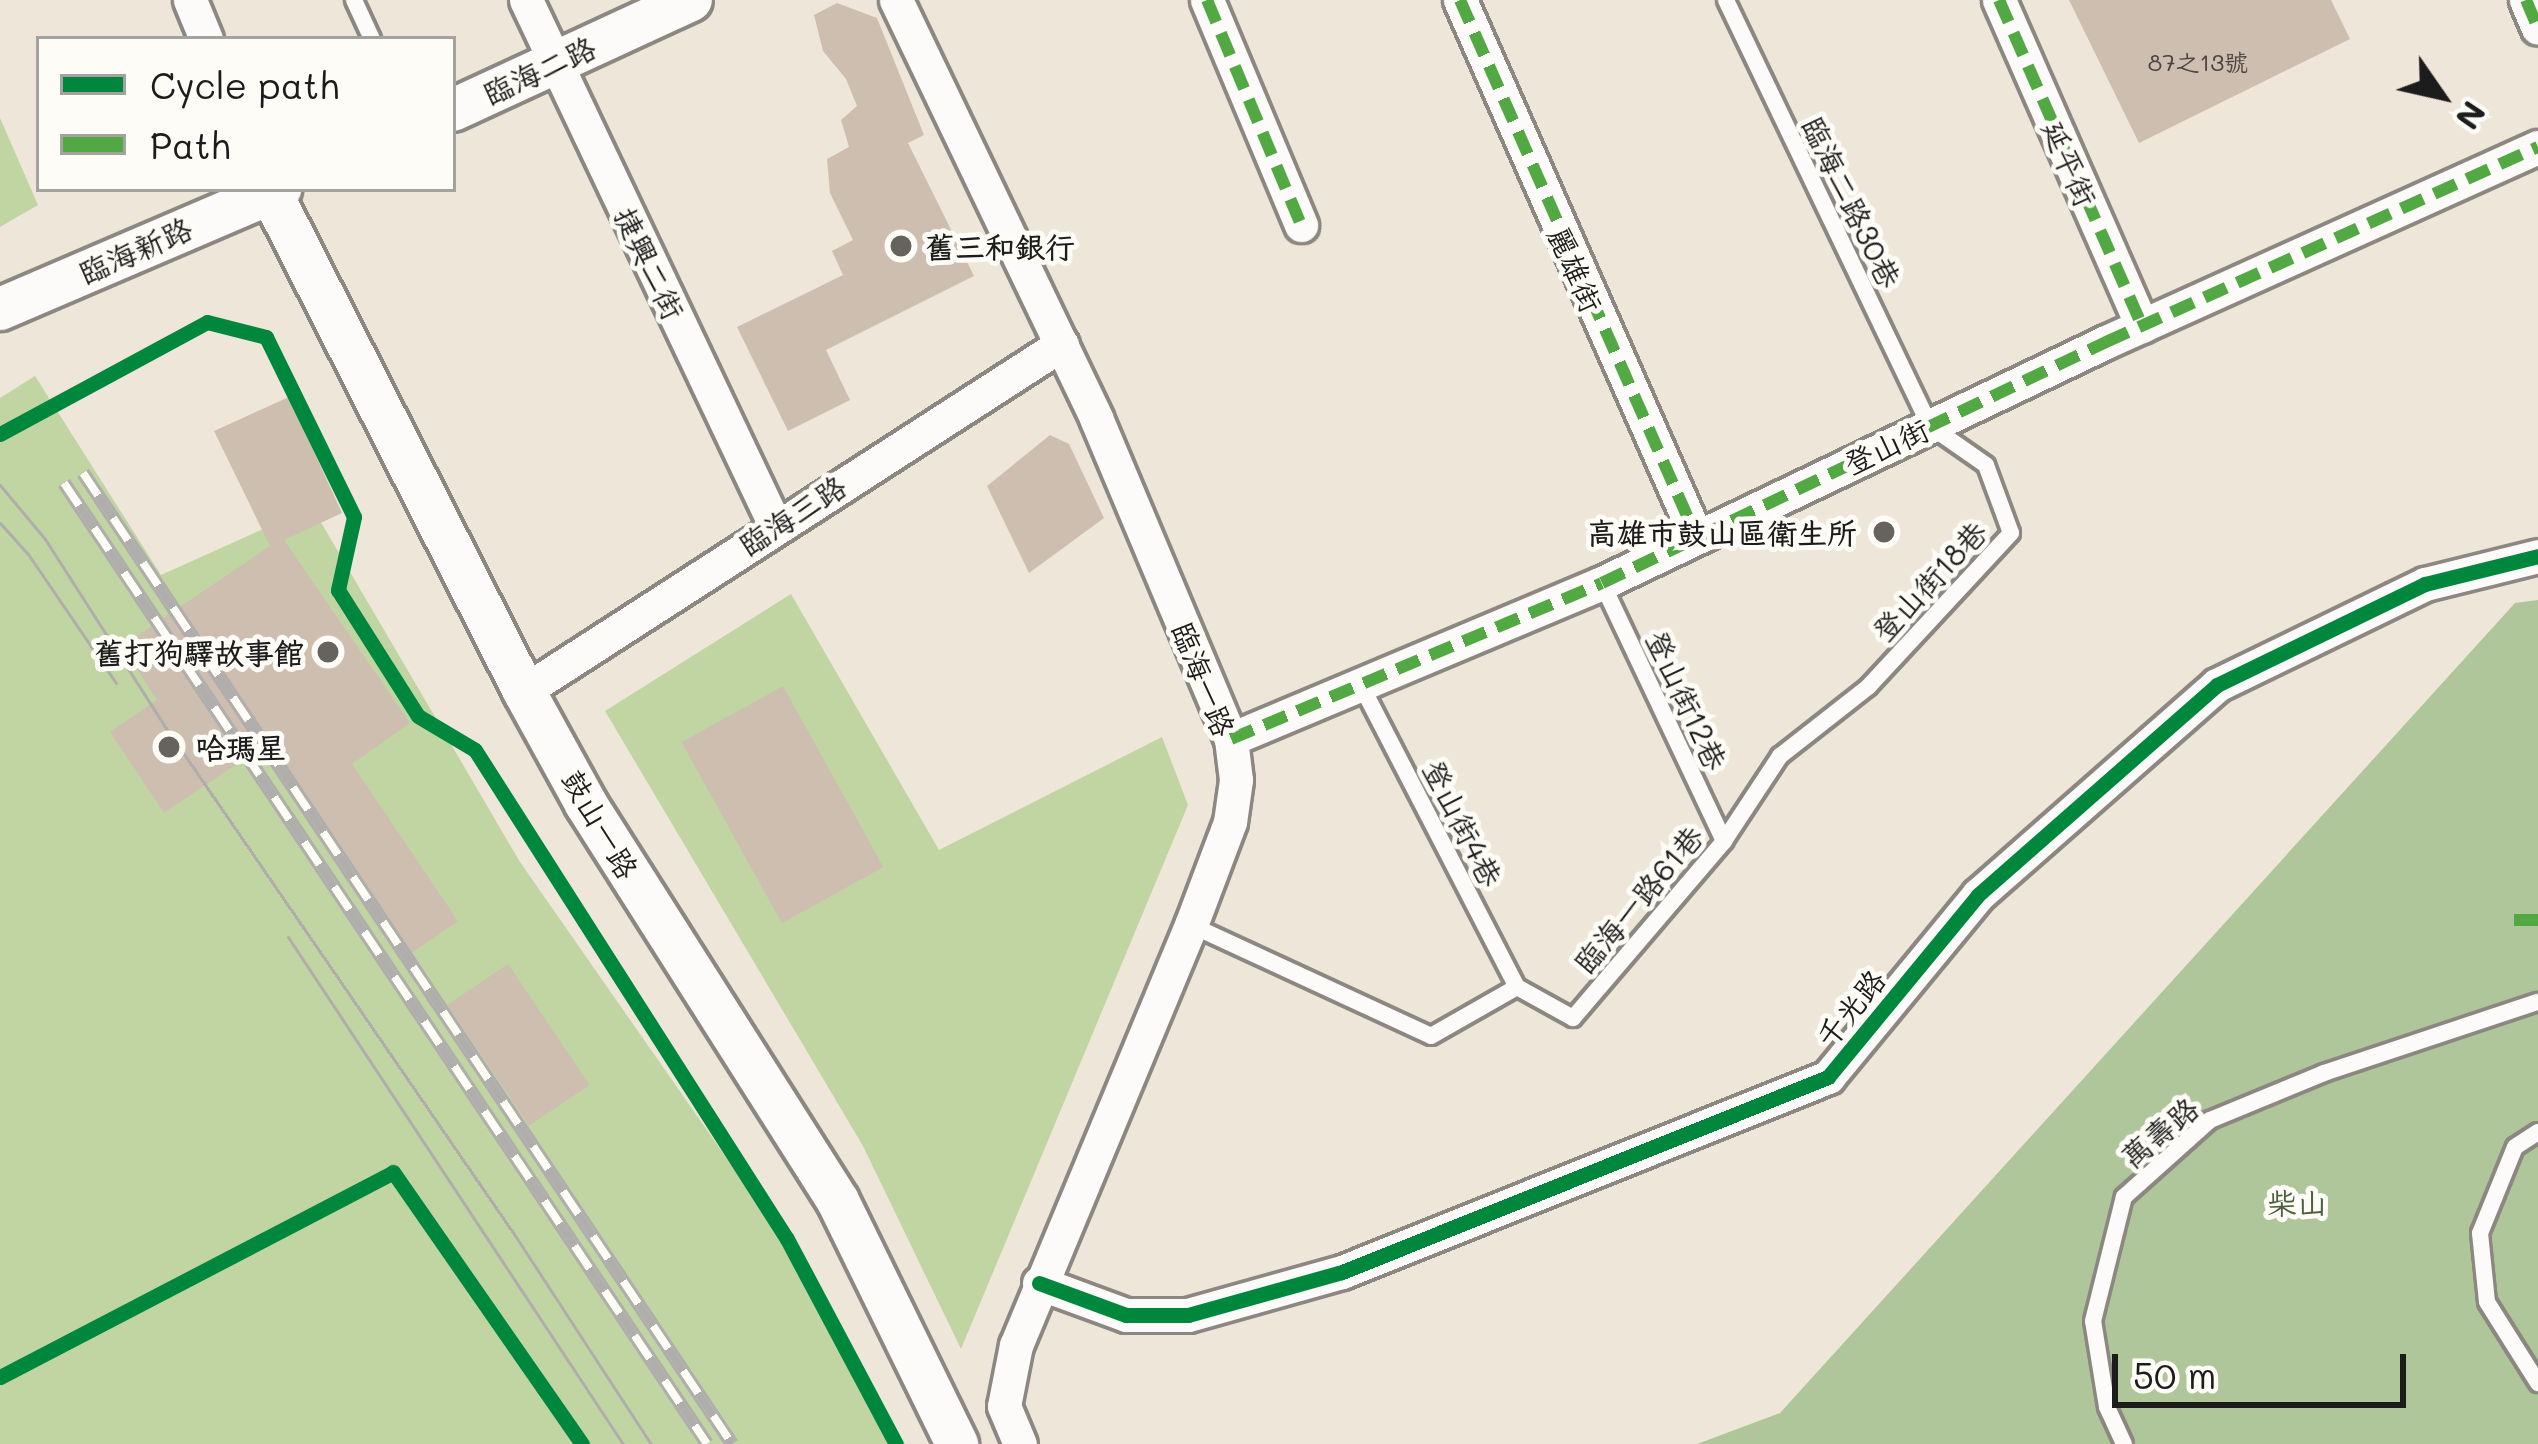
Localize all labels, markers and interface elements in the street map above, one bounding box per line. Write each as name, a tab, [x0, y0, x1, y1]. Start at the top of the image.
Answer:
street label: 臨海二路	[477, 28, 601, 112]
legend	[36, 36, 456, 192]
north arrow	[2382, 36, 2502, 156]
house number: 87之13號	[2148, 48, 2248, 76]
text: Cycle path	[150, 61, 339, 108]
text: N	[2447, 94, 2497, 139]
street label: 臨海二路30巷	[1795, 110, 1909, 294]
street label: 延平街	[2035, 115, 2105, 211]
text: Path	[150, 121, 231, 168]
street label: 捷興二街	[608, 201, 692, 325]
street label: 臨海新路	[73, 209, 197, 291]
street label: 麗雄街	[1541, 221, 1611, 317]
place label: 舊三和銀行	[925, 228, 1075, 264]
marker: 舊三和銀行	[888, 233, 914, 259]
street label: 登山街	[1838, 411, 1934, 481]
street label: 臨海三路	[732, 467, 852, 563]
street label: 登山街18巷	[1864, 513, 1994, 649]
place label: 高雄市鼓山區衛生所	[1587, 514, 1857, 550]
marker: 高雄市鼓山區衛生所	[1868, 516, 1900, 548]
street label: 臨海一路	[1165, 617, 1243, 741]
street label: 登山街12巷	[1639, 624, 1735, 776]
place label: 舊打狗驛故事館	[94, 634, 304, 670]
marker: 舊打狗驛故事館	[315, 639, 341, 665]
place label: 哈瑪星	[196, 729, 286, 765]
marker: 哈瑪星	[153, 731, 185, 763]
street label: 登山街4巷	[1416, 754, 1510, 892]
street label: 鼓山一路	[555, 763, 647, 885]
street label: 臨海一路61巷	[1566, 818, 1710, 980]
street label: 千光路	[1808, 962, 1892, 1054]
street label: 萬壽路	[2113, 1089, 2205, 1175]
park label: 柴山	[2267, 1184, 2327, 1220]
scale bar	[2118, 1330, 2412, 1404]
text: 50 m	[2133, 1351, 2216, 1398]

